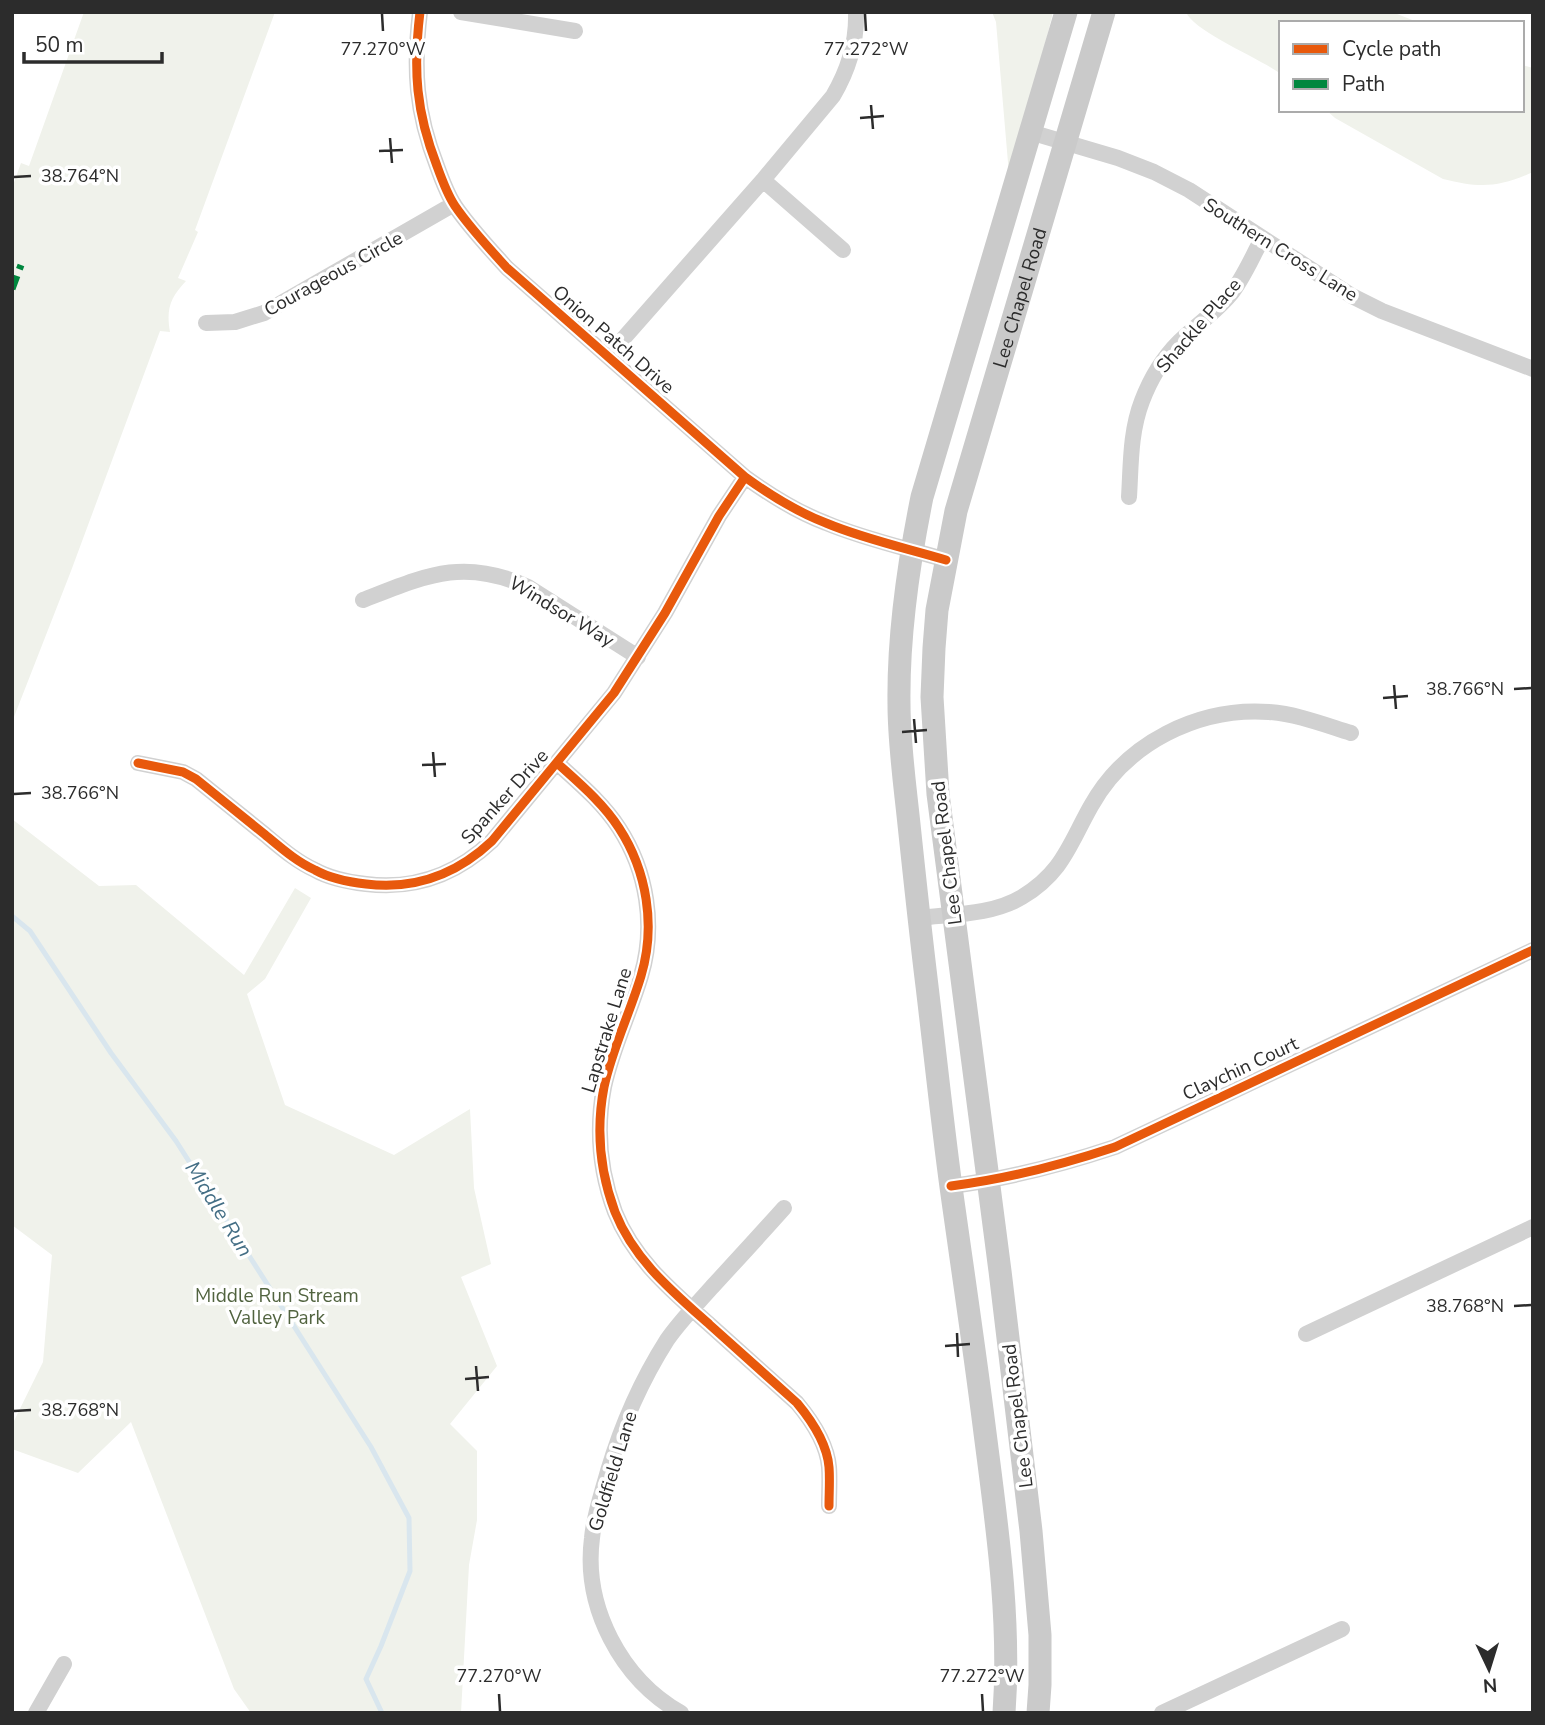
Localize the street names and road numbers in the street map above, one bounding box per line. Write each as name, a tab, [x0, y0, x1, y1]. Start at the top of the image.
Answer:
street label: Southern Cross Lane	[1198, 192, 1363, 308]
street label: Courageous Circle	[259, 225, 408, 323]
street label: Lee Chapel Road	[987, 225, 1053, 371]
street label: Shackle Place	[1150, 273, 1247, 379]
street label: Onion Patch Drive	[547, 280, 680, 400]
street label: Windsor Way	[504, 570, 619, 654]
street label: Spanker Drive	[455, 743, 554, 850]
street label: Lee Chapel Road	[925, 779, 969, 926]
street label: Lapstrake Lane	[576, 965, 638, 1096]
street label: Claychin Court	[1178, 1031, 1303, 1107]
street label: Lee Chapel Road	[996, 1342, 1040, 1489]
street label: Goldfield Lane	[582, 1408, 644, 1535]

